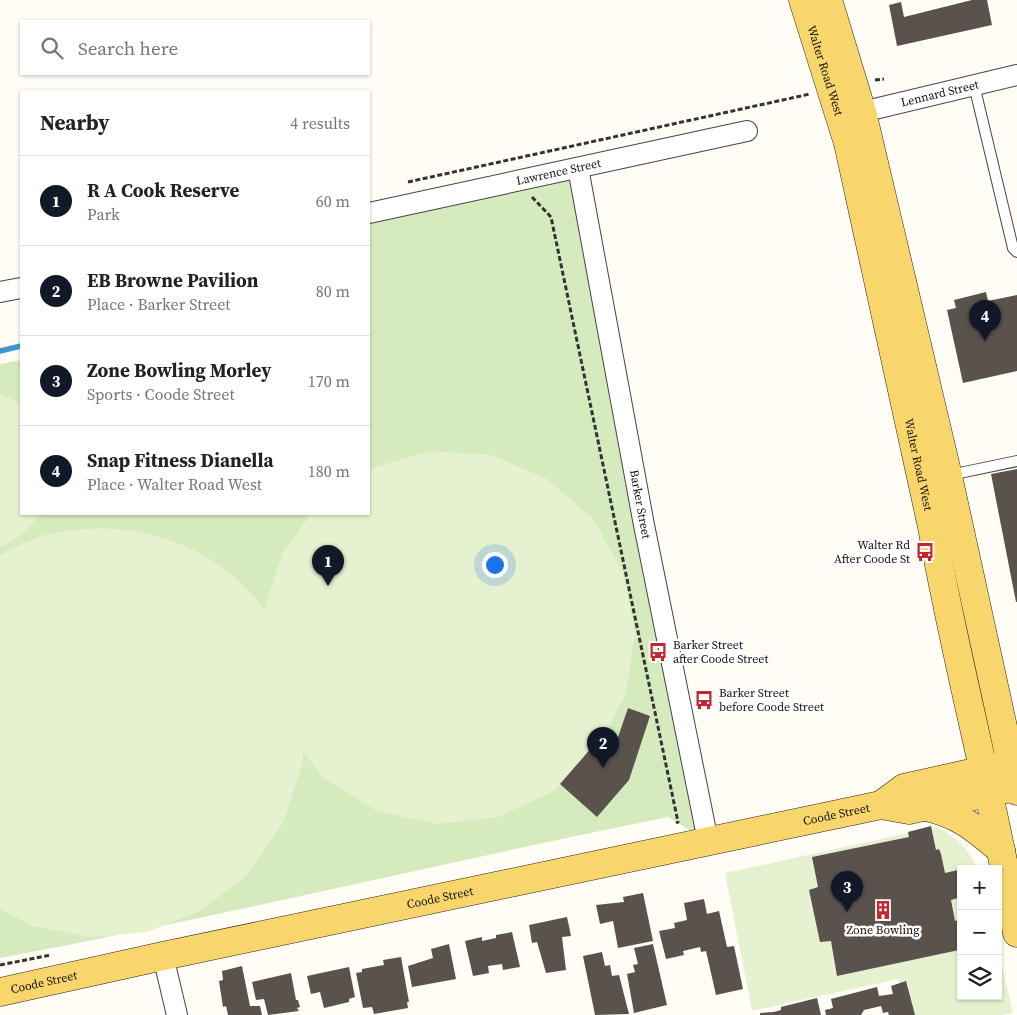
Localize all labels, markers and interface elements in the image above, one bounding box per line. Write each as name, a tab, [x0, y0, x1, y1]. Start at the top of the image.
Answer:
search box	[20, 20, 370, 75]
street label: Walter Road West	[803, 23, 847, 118]
icon: search	[38, 34, 66, 62]
text: Search here	[78, 35, 178, 61]
street label: Lennard Street	[899, 76, 980, 110]
text: Nearby	[40, 108, 110, 137]
text: 4 results	[290, 112, 350, 134]
street label: Lawrence Street	[515, 155, 603, 189]
text: R A Cook Reserve	[87, 177, 239, 203]
text: 1	[52, 190, 60, 212]
text: 60 m	[316, 190, 350, 212]
text: Park	[87, 203, 120, 225]
text: EB Browne Pavilion	[87, 267, 259, 293]
text: 2	[52, 280, 60, 302]
text: 80 m	[316, 280, 350, 302]
text: Place · Barker Street	[87, 293, 231, 315]
pin: 4	[969, 300, 1001, 341]
text: Zone Bowling Morley	[87, 357, 272, 383]
text: 3	[52, 370, 60, 392]
text: 170 m	[308, 370, 350, 392]
text: Sports · Coode Street	[87, 383, 235, 405]
street label: Walter Road West	[900, 417, 936, 512]
text: Snap Fitness Dianella	[87, 447, 273, 473]
text: 4	[52, 460, 60, 482]
text: 180 m	[308, 460, 350, 482]
street label: Barker Street	[626, 468, 655, 540]
text: Place · Walter Road West	[87, 473, 262, 495]
place label: Walter Rd After Coode St	[834, 537, 910, 567]
bus stop icon: Walter Rd After Coode St	[914, 541, 936, 563]
pin: 1	[312, 545, 344, 586]
your location	[482, 552, 508, 578]
place label: Barker Street after Coode Street	[673, 637, 768, 667]
bus stop icon: Barker Street after Coode Street	[647, 641, 669, 663]
place label: Barker Street before Coode Street	[719, 685, 824, 715]
bus stop icon: Barker Street before Coode Street	[693, 689, 715, 711]
pin: 2	[587, 727, 619, 768]
street label: Coode Street	[802, 800, 871, 829]
map controls	[957, 865, 1002, 1000]
button: +	[957, 865, 1002, 910]
pin: 3	[831, 871, 863, 912]
street label: Coode Street	[405, 883, 475, 913]
building icon: Zone Bowling	[872, 899, 894, 921]
button: −	[957, 910, 1002, 955]
place label: Zone Bowling	[846, 922, 920, 938]
button: layers	[957, 955, 1002, 1000]
street label: Coode Street	[9, 967, 79, 997]

